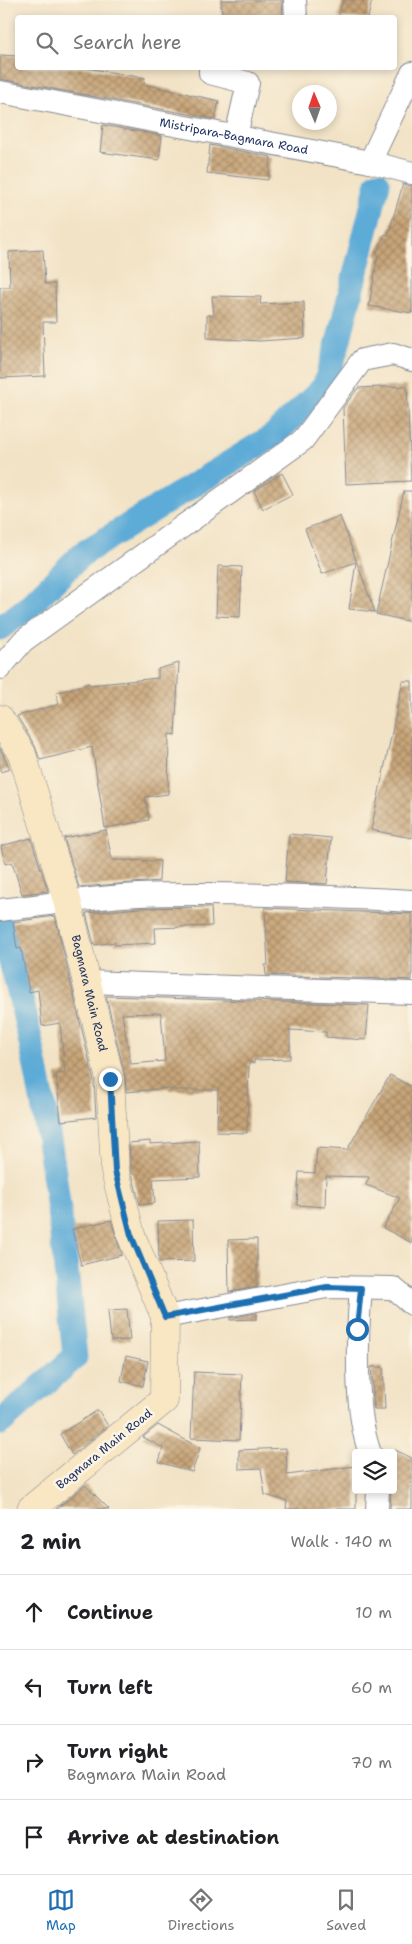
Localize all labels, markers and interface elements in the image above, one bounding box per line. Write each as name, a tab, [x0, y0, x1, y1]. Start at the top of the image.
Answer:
search box	[15, 15, 397, 70]
icon: search	[33, 29, 61, 57]
text: Search here	[73, 30, 182, 55]
north arrow	[292, 85, 337, 130]
street label: Mistripara-Bagmara Road	[158, 114, 310, 158]
street label: Bagmara Main Road	[68, 933, 111, 1054]
route end	[99, 1068, 122, 1091]
route start	[346, 1318, 369, 1341]
street label: Bagmara Main Road	[53, 1405, 156, 1493]
map controls	[352, 1449, 397, 1494]
button: layers	[352, 1449, 397, 1494]
text: 2 min	[20, 1528, 81, 1556]
text: Walk · 140 m	[290, 1531, 392, 1552]
icon: ahead	[20, 1598, 48, 1626]
text: Continue	[67, 1600, 153, 1625]
text: 10 m	[355, 1602, 392, 1623]
icon: left	[20, 1673, 48, 1701]
text: Turn left	[67, 1675, 153, 1700]
text: 60 m	[351, 1677, 392, 1698]
text: Turn right	[67, 1739, 168, 1764]
icon: right	[20, 1748, 48, 1776]
text: 70 m	[351, 1752, 392, 1773]
text: Bagmara Main Road	[67, 1764, 226, 1785]
icon: arrive	[20, 1823, 48, 1851]
text: Arrive at destination	[67, 1825, 279, 1850]
tab: Map	[46, 1886, 76, 1934]
tab: Directions	[168, 1886, 234, 1934]
tab: Saved	[326, 1886, 366, 1934]

